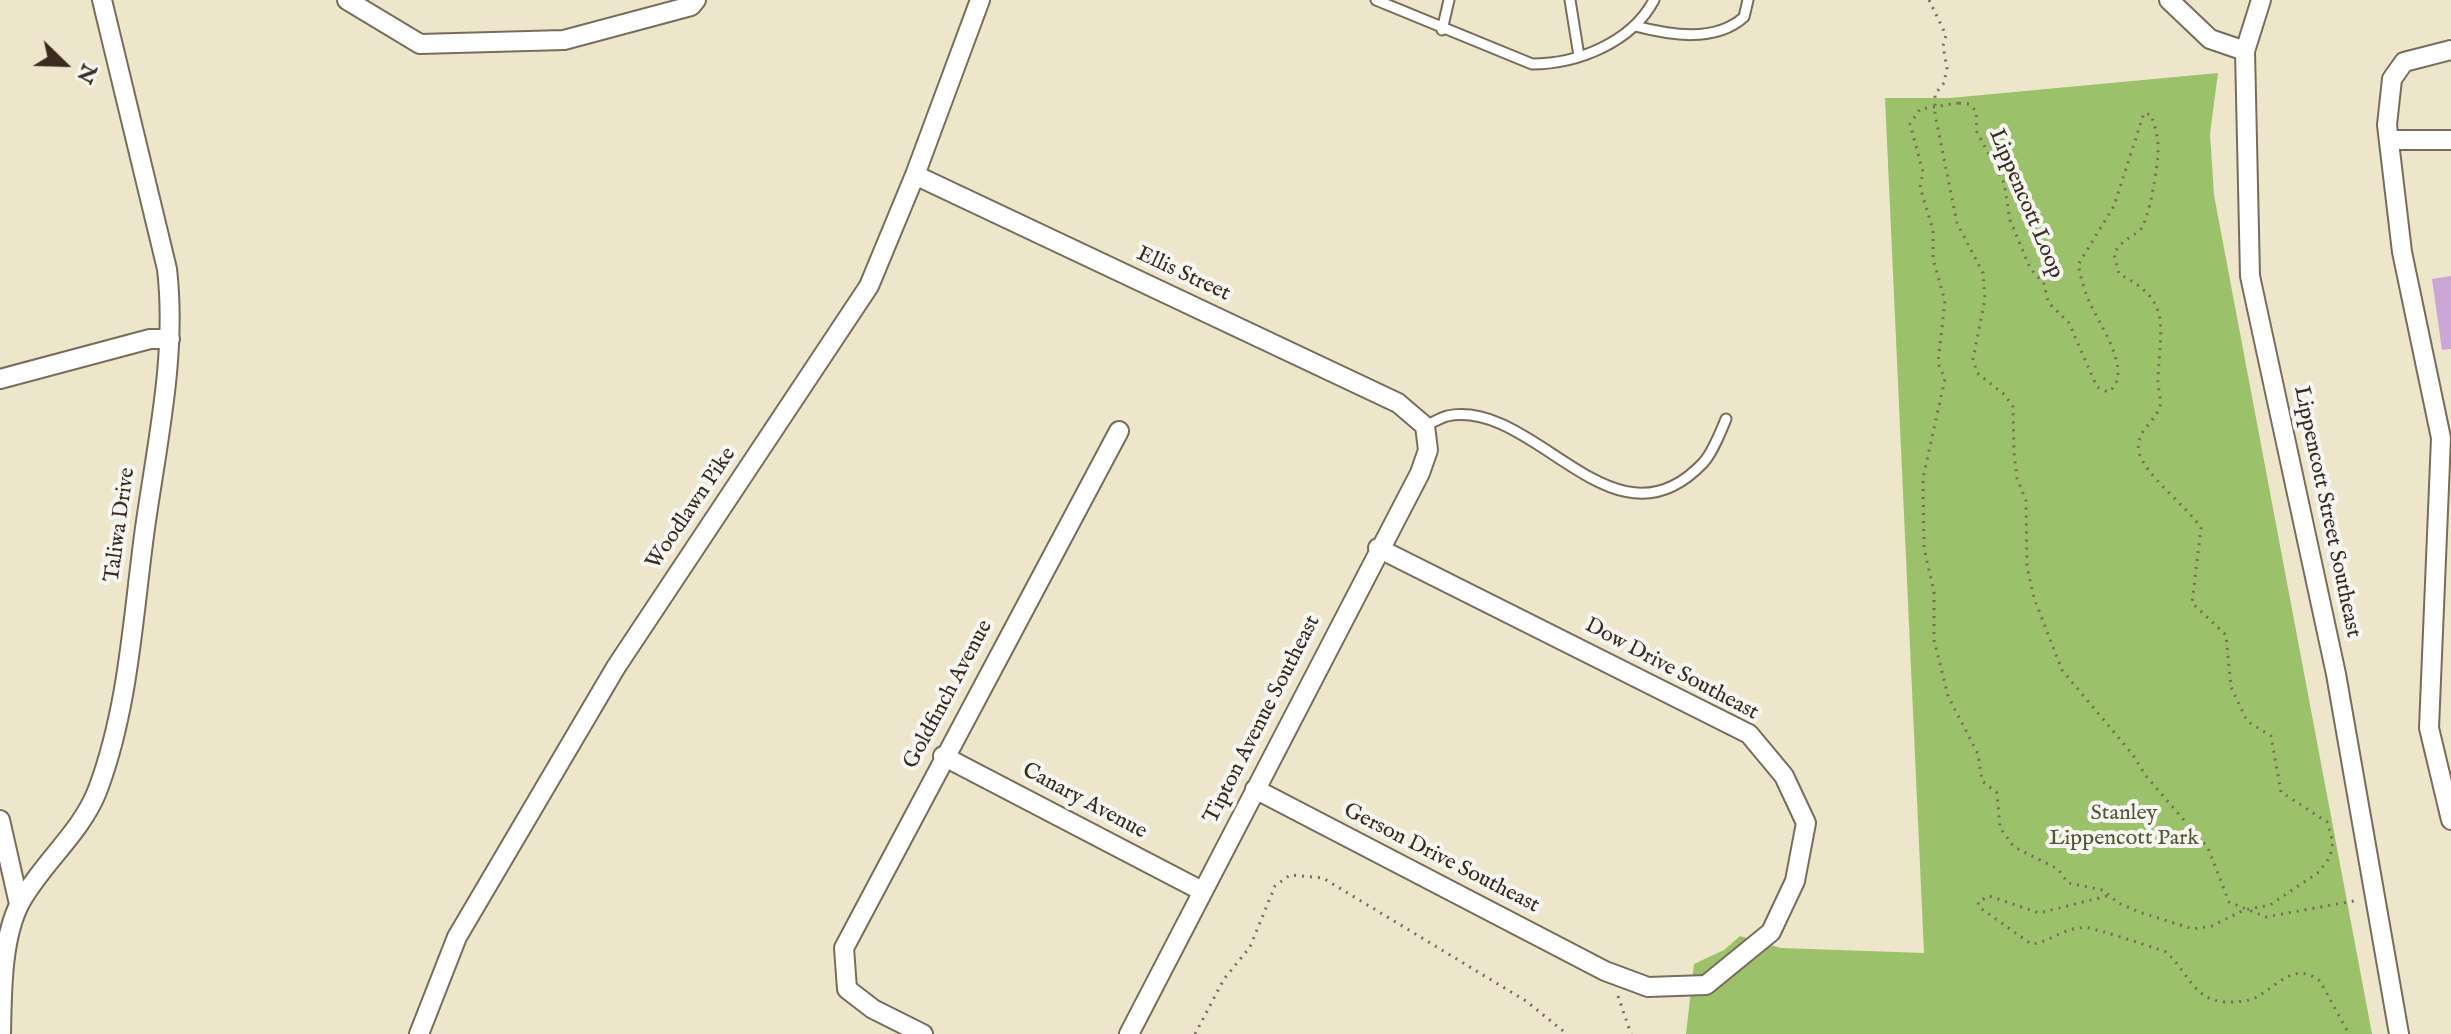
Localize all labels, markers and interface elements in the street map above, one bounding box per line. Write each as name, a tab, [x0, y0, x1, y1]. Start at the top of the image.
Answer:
north arrow	[24, 24, 104, 104]
text: N	[69, 59, 103, 88]
street label: Lippencott Loop	[1982, 125, 2068, 283]
street label: Ellis Street	[1132, 242, 1234, 308]
street label: Lippencott Street Southeast	[2286, 384, 2366, 640]
street label: Woodlawn Pike	[641, 443, 743, 575]
street label: Taliwa Drive	[100, 466, 142, 584]
street label: Tipton Avenue Southeast	[1199, 611, 1327, 829]
street label: Dow Drive Southeast	[1580, 613, 1762, 727]
street label: Goldfinch Avenue	[899, 616, 999, 774]
street label: Canary Avenue	[1017, 758, 1151, 846]
street label: Gerson Drive Southeast	[1339, 798, 1543, 920]
park label: Stanley Lippencott Park	[2049, 801, 2199, 852]

